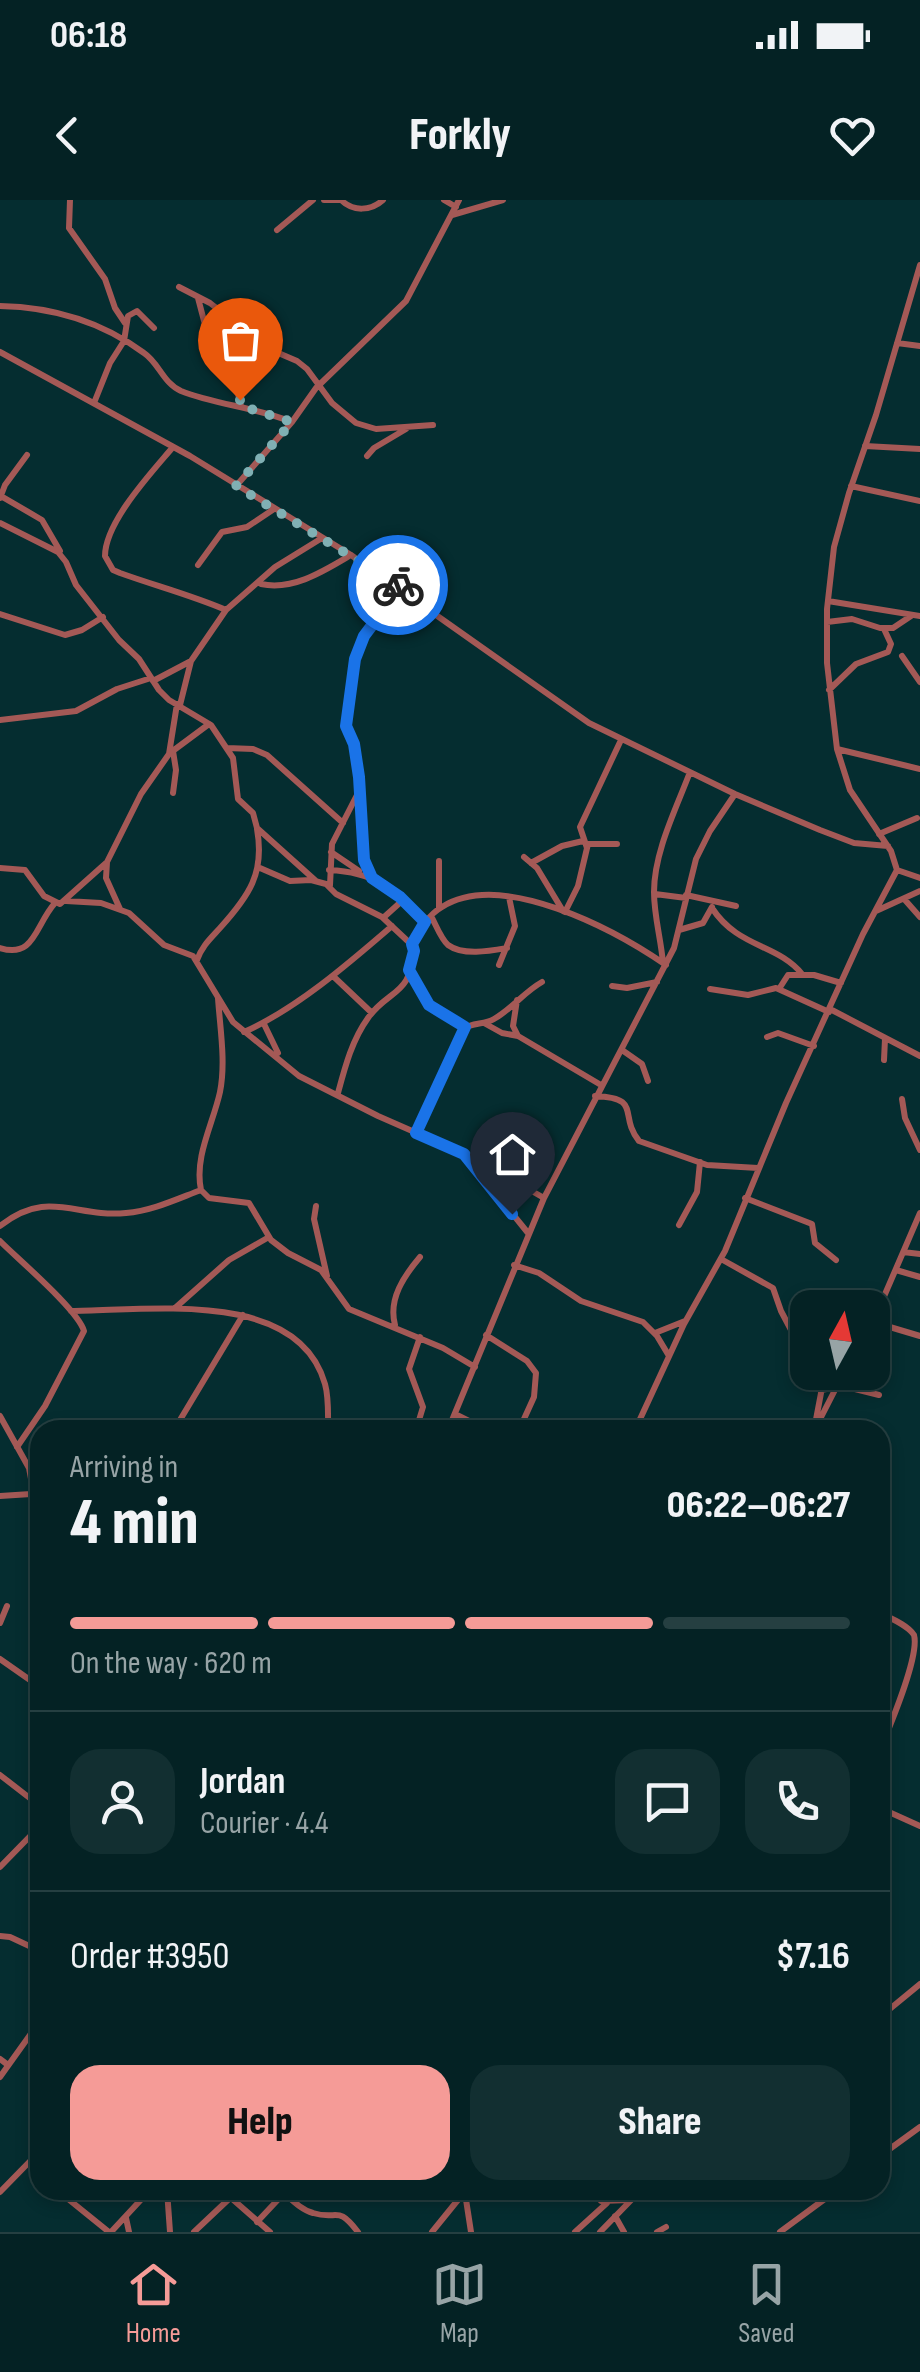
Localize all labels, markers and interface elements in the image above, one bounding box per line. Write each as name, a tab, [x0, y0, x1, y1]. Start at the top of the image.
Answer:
text: 06:18	[50, 13, 127, 58]
icon: back	[40, 108, 95, 163]
text: Forkly	[409, 108, 511, 163]
icon: heart	[825, 108, 880, 163]
pin	[198, 298, 283, 401]
icon: bag	[213, 313, 268, 368]
courier	[348, 535, 448, 635]
icon: bike	[371, 558, 426, 613]
pin	[470, 1112, 555, 1215]
icon: home	[485, 1127, 540, 1182]
north arrow	[790, 1290, 890, 1390]
map controls	[790, 1290, 890, 1390]
text: Arriving in	[70, 1448, 178, 1487]
text: 06:22–06:27	[667, 1483, 850, 1528]
text: 4 min	[70, 1485, 199, 1563]
text: On the way · 620 m	[70, 1644, 272, 1683]
button: person	[70, 1749, 175, 1854]
button: chat	[615, 1749, 720, 1854]
button: phone	[745, 1749, 850, 1854]
text: Jordan	[200, 1759, 285, 1804]
text: Courier · 4.4	[200, 1804, 328, 1843]
text: Order #3950	[70, 1934, 229, 1979]
text: $7.16	[776, 1934, 850, 1979]
button: Help	[70, 2065, 450, 2180]
button: Share	[470, 2065, 850, 2180]
tab: Home	[126, 2257, 181, 2350]
tab: Map	[432, 2257, 487, 2350]
tab: Saved	[738, 2257, 794, 2350]

